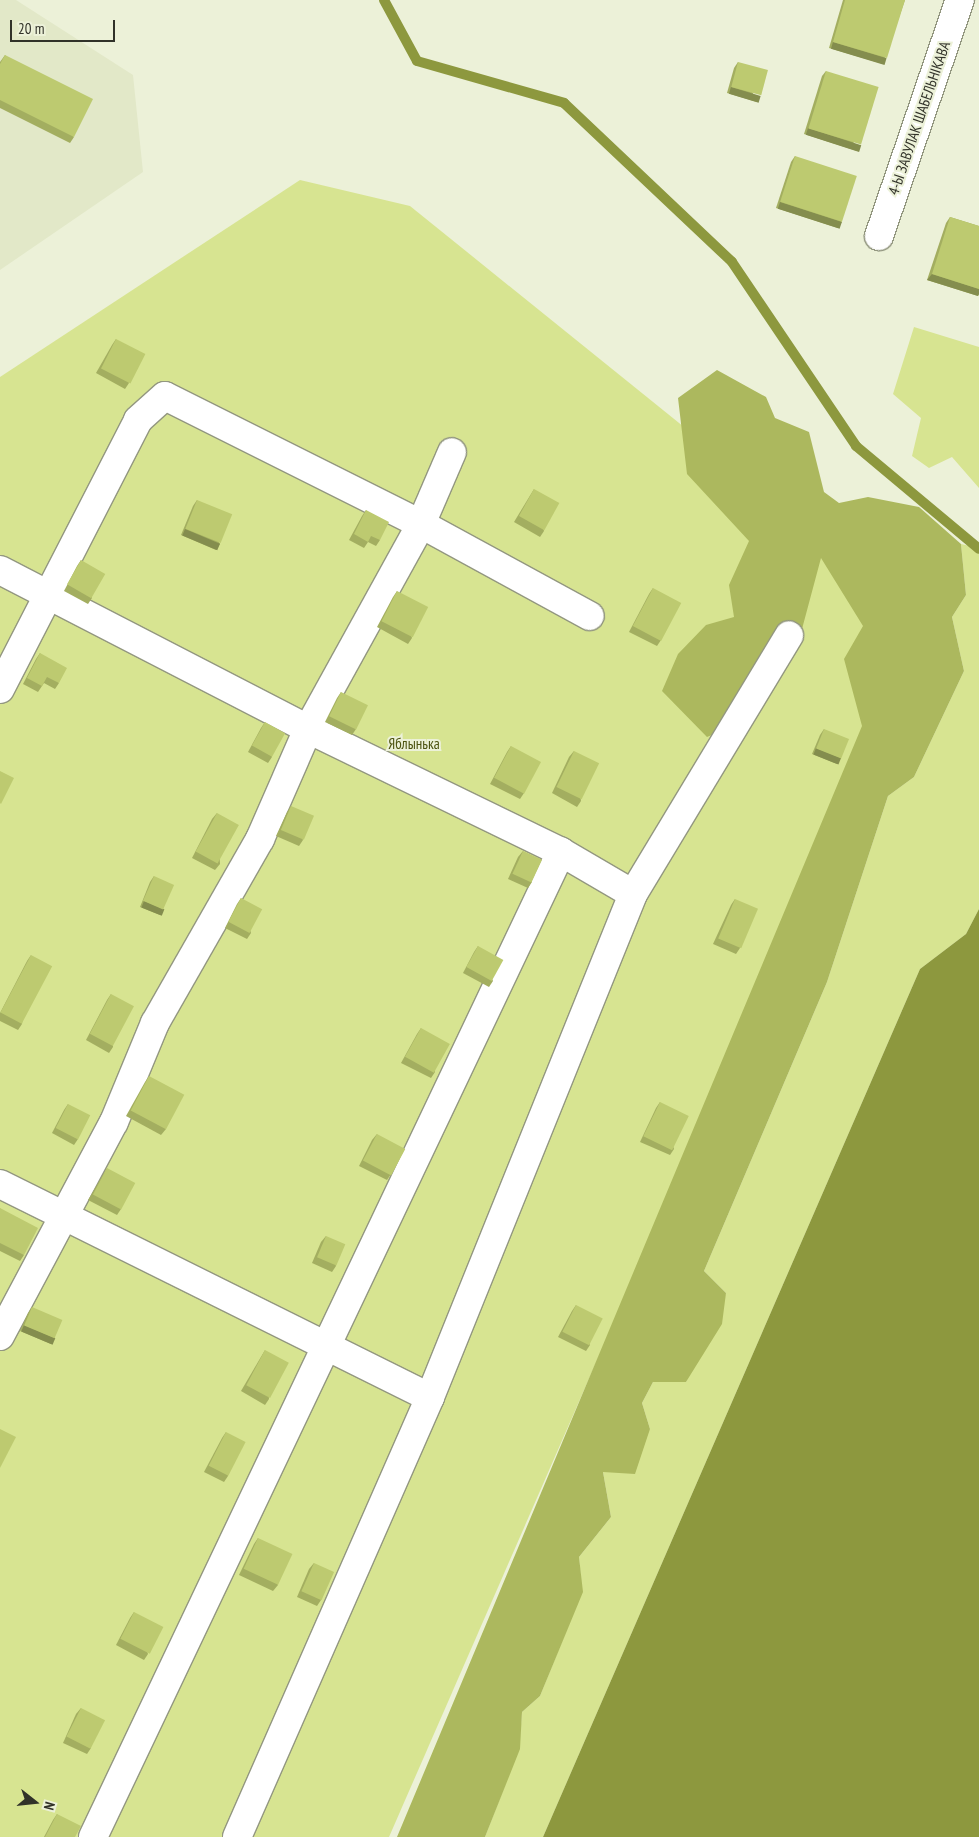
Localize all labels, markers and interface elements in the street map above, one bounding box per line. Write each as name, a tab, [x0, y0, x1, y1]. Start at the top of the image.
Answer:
scale bar	[12, 10, 118, 42]
text: 20 m	[18, 19, 44, 38]
street label: 4-Ы ЗАВУЛАК ШАБЕЛЬНІКАВА	[884, 39, 954, 197]
park label: Яблынька	[388, 735, 440, 753]
north arrow	[10, 1777, 60, 1827]
text: N	[40, 1800, 59, 1812]

